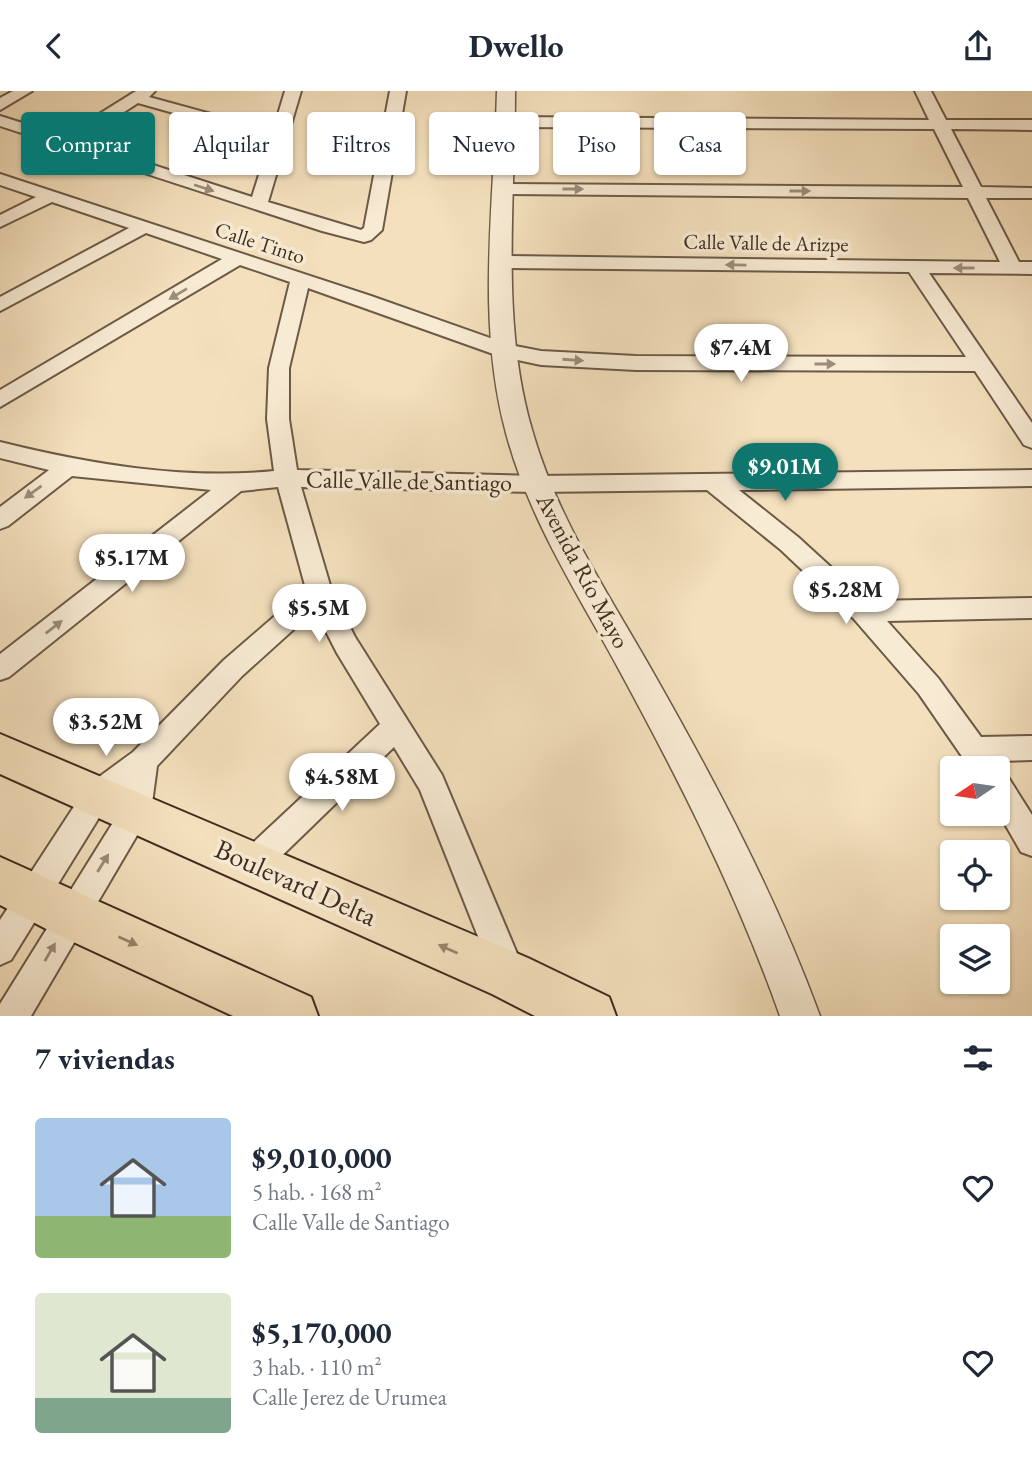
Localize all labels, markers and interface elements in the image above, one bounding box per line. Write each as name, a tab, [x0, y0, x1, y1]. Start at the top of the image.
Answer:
text: Dwello	[468, 25, 564, 67]
icon: back	[35, 27, 73, 65]
icon: share	[959, 27, 997, 65]
chip: Comprar	[21, 112, 155, 175]
chip: Alquilar	[169, 112, 293, 175]
chip: Filtros	[307, 112, 415, 175]
chip: Nuevo	[429, 112, 539, 175]
chip: Piso	[553, 112, 640, 175]
chip: Casa	[654, 112, 746, 175]
one-way arrow	[194, 183, 215, 194]
one-way arrow	[562, 183, 584, 195]
one-way arrow	[790, 185, 812, 197]
street label: Calle Tinto	[212, 215, 309, 270]
street label: Calle Valle de Arizpe	[683, 228, 849, 257]
one-way arrow	[725, 260, 747, 271]
one-way arrow	[953, 262, 975, 274]
one-way arrow	[168, 288, 187, 300]
pin: $7.4M	[692, 324, 790, 384]
text: $7.4M	[710, 332, 772, 362]
one-way arrow	[562, 355, 584, 366]
one-way arrow	[814, 358, 836, 369]
pin: $9.01M	[728, 443, 842, 503]
text: $9.01M	[748, 451, 822, 481]
street label: Calle Valle de Santiago	[306, 463, 513, 498]
one-way arrow	[25, 485, 43, 500]
street label: Avenida Río Mayo	[529, 487, 637, 654]
pin: $5.17M	[75, 535, 189, 594]
text: $5.17M	[95, 542, 169, 572]
pin: $5.28M	[789, 567, 903, 626]
text: $5.28M	[809, 574, 883, 604]
pin: $5.5M	[270, 585, 368, 644]
text: $5.5M	[288, 592, 350, 622]
one-way arrow	[44, 619, 62, 634]
pin: $3.52M	[49, 699, 163, 758]
text: $3.52M	[69, 706, 143, 736]
pin: $4.58M	[285, 753, 399, 813]
north arrow	[940, 756, 1010, 826]
map controls	[940, 756, 1010, 994]
text: $4.58M	[305, 761, 379, 791]
street label: Boulevard Delta	[209, 830, 383, 934]
button: locate	[940, 840, 1010, 910]
one-way arrow	[97, 854, 110, 873]
button: layers	[940, 924, 1010, 994]
one-way arrow	[117, 936, 138, 947]
one-way arrow	[44, 943, 56, 962]
one-way arrow	[438, 943, 458, 955]
text: 7 viviendas	[35, 1039, 175, 1078]
icon: filters	[959, 1039, 997, 1077]
text: $9,010,000	[252, 1138, 392, 1177]
icon: home	[91, 1146, 175, 1230]
icon: heart	[959, 1169, 997, 1207]
text: 5 hab. · 168 m²	[252, 1177, 382, 1207]
text: Calle Valle de Santiago	[252, 1207, 450, 1237]
text: $5,170,000	[252, 1313, 392, 1352]
icon: home	[91, 1321, 175, 1405]
icon: heart	[959, 1344, 997, 1382]
text: 3 hab. · 110 m²	[252, 1352, 382, 1382]
text: Calle Jerez de Urumea	[252, 1382, 447, 1412]

